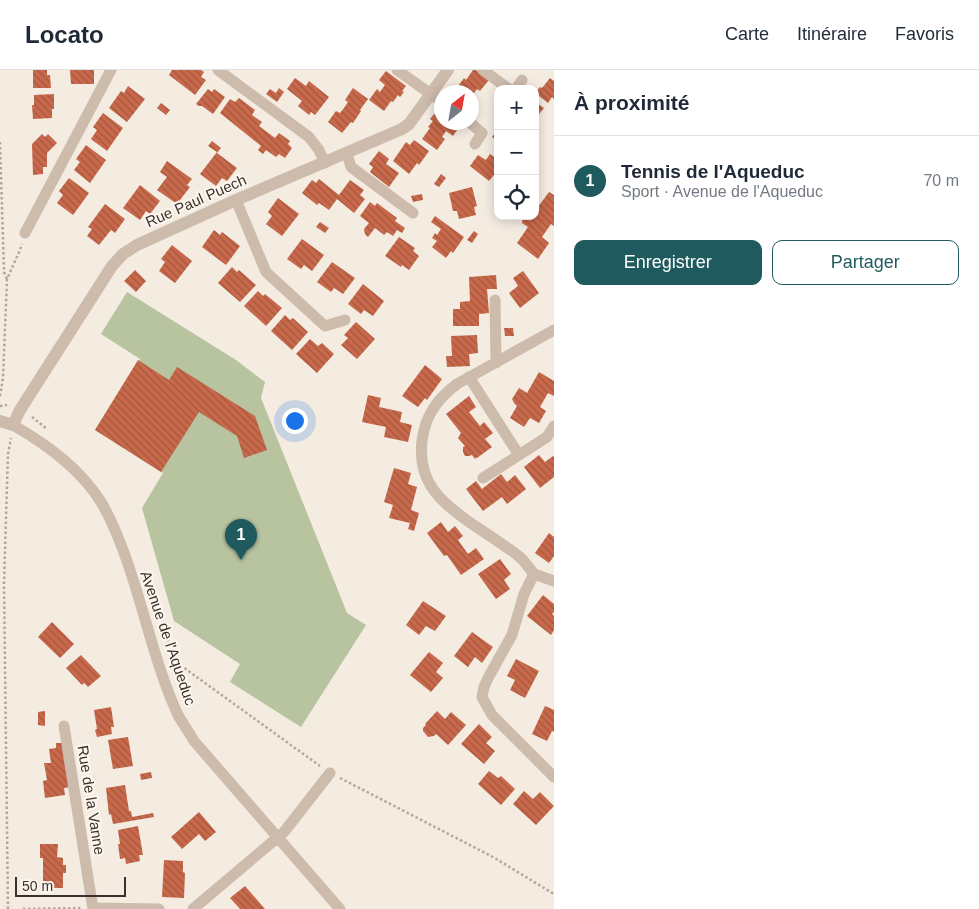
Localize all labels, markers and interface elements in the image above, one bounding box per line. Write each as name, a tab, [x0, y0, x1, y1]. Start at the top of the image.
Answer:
text: Locato	[25, 21, 104, 48]
text: Carte	[725, 24, 769, 44]
text: Itinéraire	[797, 24, 867, 44]
text: Favoris	[895, 24, 954, 44]
north arrow	[434, 85, 479, 130]
map controls	[494, 85, 539, 220]
button: +	[494, 85, 539, 130]
text: À proximité	[574, 91, 690, 114]
button: −	[494, 130, 539, 175]
text: Tennis de l'Aqueduc	[621, 161, 805, 182]
street label: Rue Paul Puech	[143, 171, 249, 230]
text: 1	[586, 172, 594, 189]
text: 70 m	[923, 172, 959, 189]
button: locate	[494, 175, 539, 220]
text: Sport · Avenue de l'Aqueduc	[621, 183, 823, 200]
button: Enregistrer	[574, 240, 762, 285]
button: Partager	[772, 240, 959, 285]
your location	[282, 408, 308, 434]
pin: 1	[225, 519, 257, 560]
street label: Avenue de l'Aqueduc	[137, 568, 200, 708]
street label: Rue de la Vanne	[74, 744, 109, 856]
scale bar	[15, 874, 126, 897]
text: 50 m	[22, 878, 53, 894]

